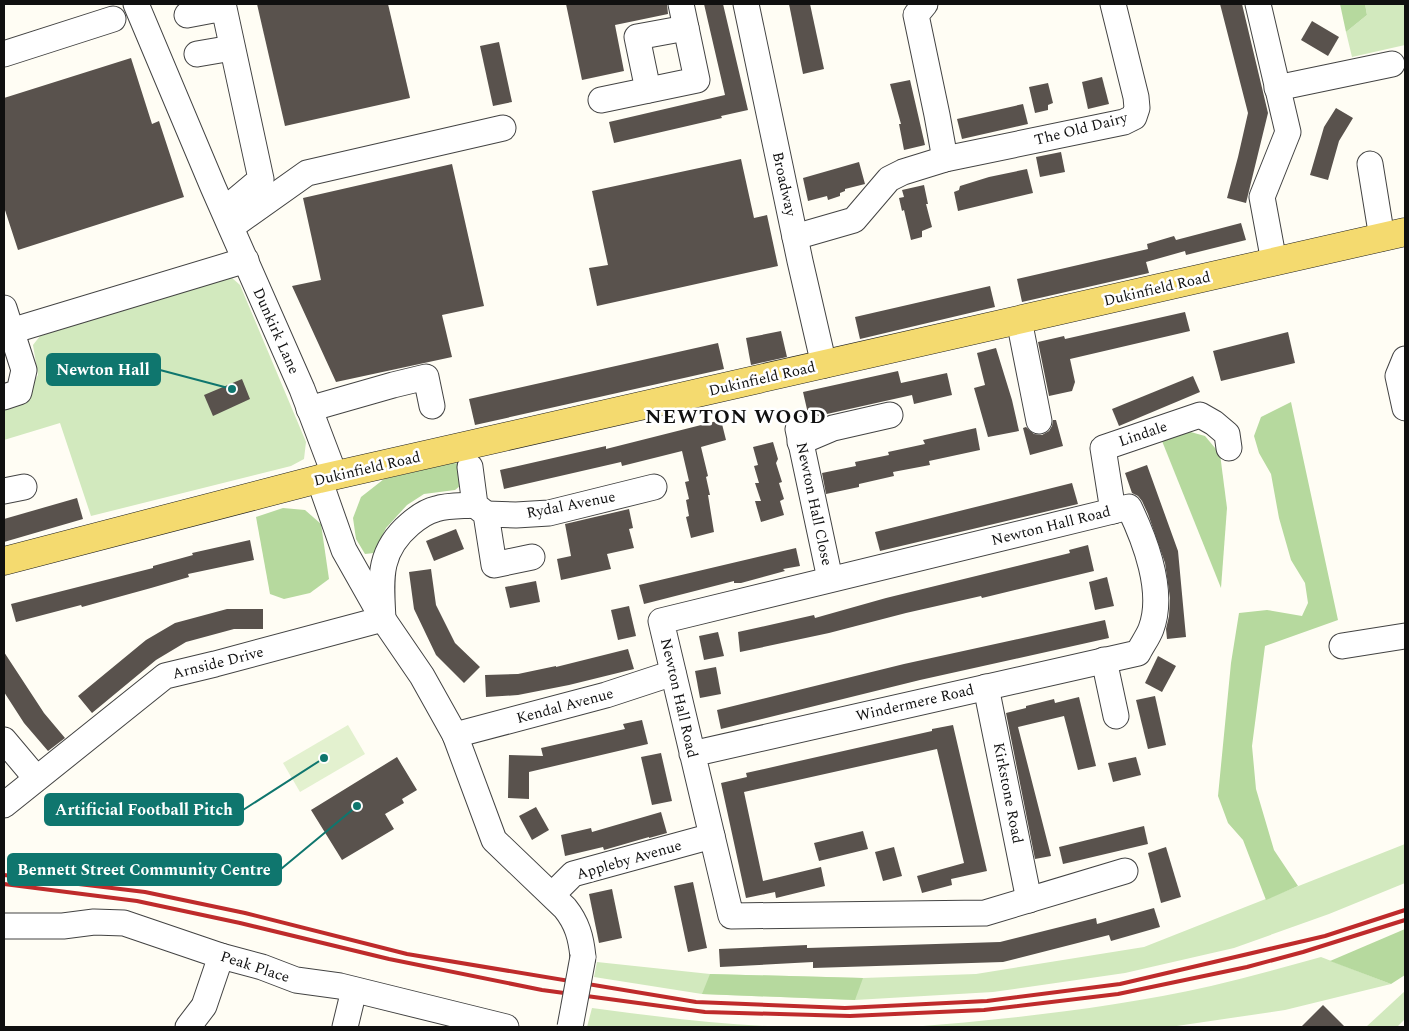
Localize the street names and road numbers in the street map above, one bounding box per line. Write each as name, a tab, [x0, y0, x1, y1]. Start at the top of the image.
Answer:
street label: The Old Dairy	[1032, 106, 1131, 152]
street label: Broadway	[766, 150, 802, 219]
street label: Dukinfield Road	[1101, 266, 1213, 312]
street label: Dunkirk Lane	[247, 284, 305, 378]
street label: Dukinfield Road	[706, 356, 818, 402]
street label: Lindale	[1116, 415, 1170, 453]
street label: Newton Hall Close	[790, 440, 838, 568]
street label: Dukinfield Road	[311, 446, 423, 492]
street label: Rydal Avenue	[524, 485, 618, 525]
street label: Newton Hall Road	[989, 500, 1113, 552]
street label: Newton Hall Road	[654, 636, 704, 760]
street label: Arnside Drive	[170, 641, 266, 685]
street label: Windermere Road	[854, 678, 976, 728]
street label: Kendal Avenue	[514, 682, 616, 730]
street label: Kirkstone Road	[987, 740, 1029, 846]
street label: Appleby Avenue	[574, 834, 684, 886]
street label: Peak Place	[217, 945, 293, 989]

